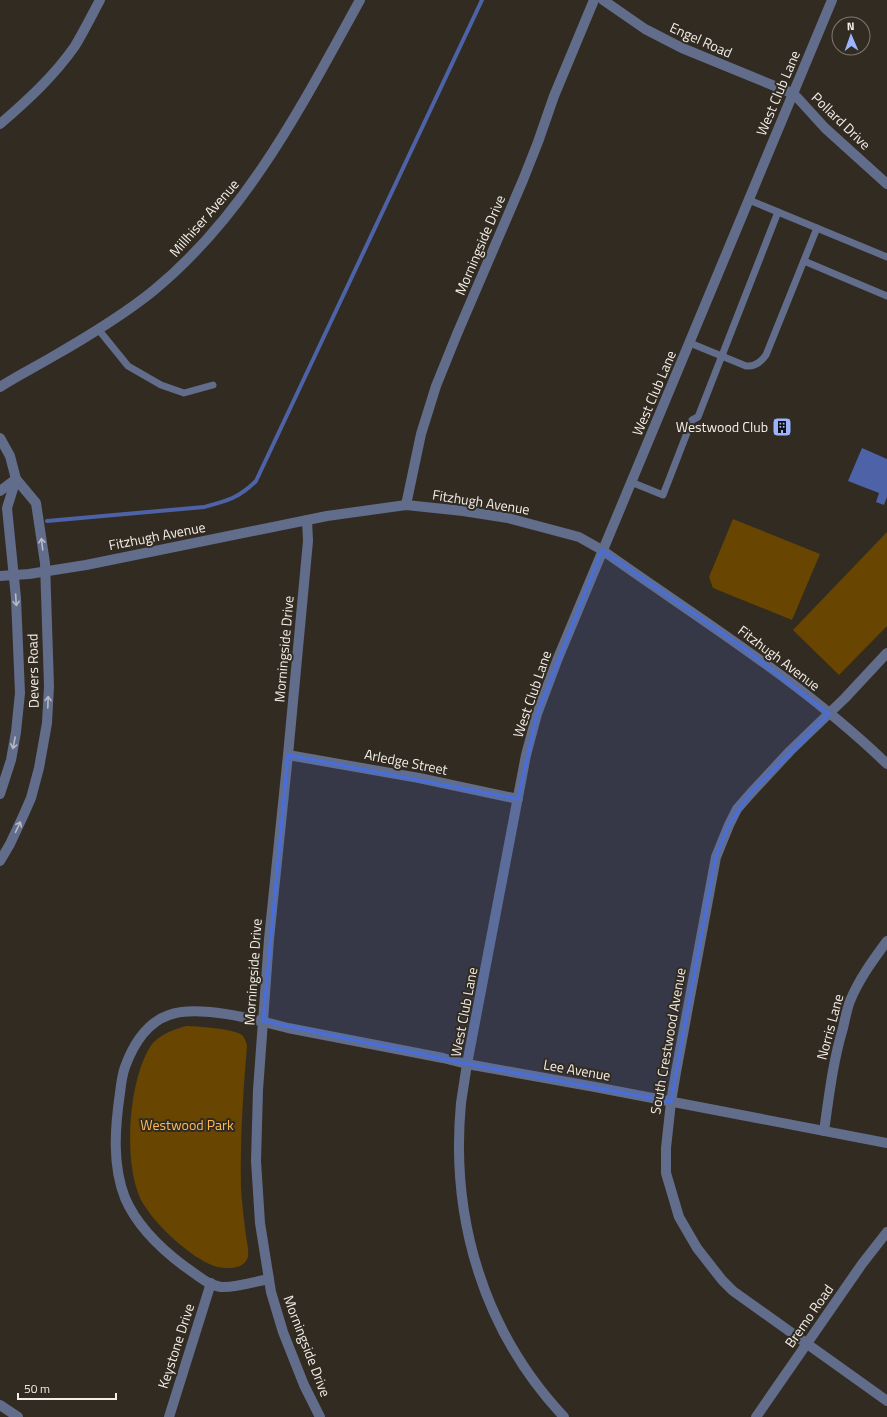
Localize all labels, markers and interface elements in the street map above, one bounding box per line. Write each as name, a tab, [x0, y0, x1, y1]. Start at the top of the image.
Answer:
street label: Engel Road	[667, 16, 736, 63]
north arrow	[831, 16, 871, 56]
text: N	[847, 18, 855, 34]
street label: West Club Lane	[750, 47, 805, 139]
street label: Pollard Drive	[807, 87, 876, 154]
street label: Millhiser Avenue	[164, 174, 243, 261]
street label: Morningside Drive	[449, 191, 510, 298]
street label: West Club Lane	[626, 347, 681, 439]
place label: Westwood Club	[676, 416, 768, 437]
building icon: Westwood Club	[771, 416, 793, 438]
street label: Fitzhugh Avenue	[431, 483, 531, 520]
street label: Fitzhugh Avenue	[107, 516, 207, 555]
one-way arrow	[38, 538, 46, 551]
one-way arrow	[12, 593, 19, 606]
street label: Morningside Drive	[268, 595, 299, 703]
street label: Fitzhugh Avenue	[734, 620, 825, 696]
street label: Devers Road	[21, 634, 44, 708]
street label: West Club Lane	[507, 648, 556, 740]
one-way arrow	[44, 696, 52, 709]
one-way arrow	[10, 737, 18, 750]
street label: Arledge Street	[363, 743, 450, 780]
one-way arrow	[15, 821, 22, 833]
street label: Morningside Drive	[238, 918, 267, 1026]
street label: West Club Lane	[445, 965, 482, 1058]
street label: South Crestwood Avenue	[644, 966, 691, 1116]
street label: Norris Lane	[811, 992, 848, 1062]
street label: Lee Avenue	[542, 1053, 612, 1086]
park label: Westwood Park	[140, 1114, 234, 1135]
street label: Bremo Road	[779, 1280, 838, 1352]
street label: Morningside Drive	[278, 1292, 336, 1400]
street label: Keystone Drive	[152, 1301, 199, 1391]
scale bar	[18, 1375, 116, 1401]
text: 50 m	[24, 1379, 50, 1398]

